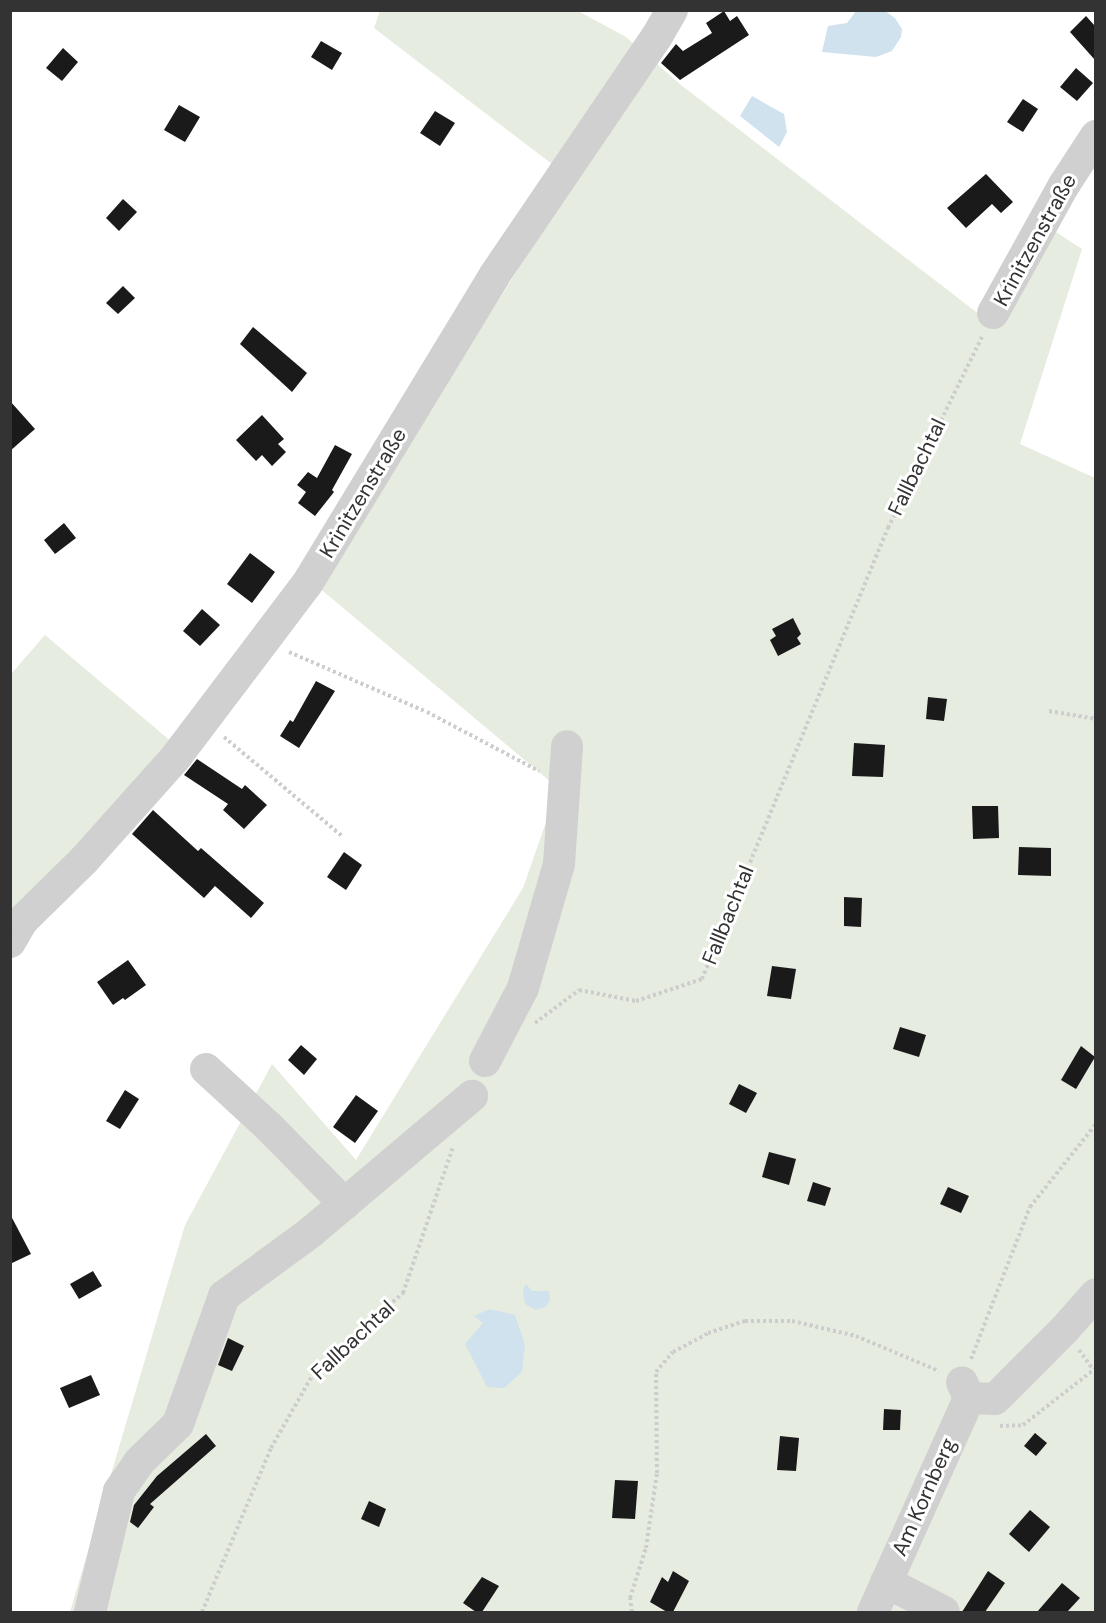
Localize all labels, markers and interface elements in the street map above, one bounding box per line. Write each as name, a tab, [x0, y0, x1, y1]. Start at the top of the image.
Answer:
street label: Krinitzenstraße	[988, 170, 1082, 310]
street label: Fallbachtal	[883, 415, 951, 519]
street label: Krinitzenstraße	[314, 423, 412, 563]
street label: Fallbachtal	[697, 862, 759, 968]
street label: Fallbachtal	[306, 1295, 400, 1385]
street label: Am Kornberg	[887, 1434, 961, 1560]

